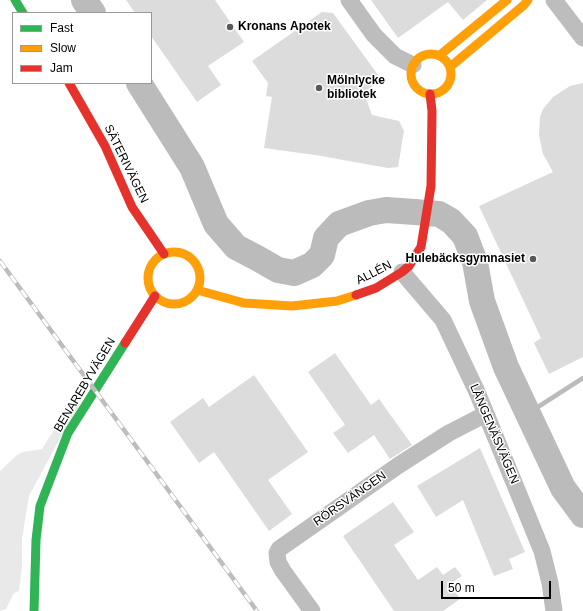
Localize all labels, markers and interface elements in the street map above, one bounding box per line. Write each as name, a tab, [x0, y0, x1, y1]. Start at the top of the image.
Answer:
legend	[12, 12, 152, 84]
place label: Kronans Apotek	[238, 20, 331, 34]
text: Fast	[50, 21, 73, 35]
marker: Kronans Apotek	[225, 22, 235, 32]
text: Slow	[50, 41, 76, 55]
text: Jam	[50, 61, 73, 75]
place label: Mölnlycke bibliotek	[327, 74, 385, 102]
marker: Mölnlycke bibliotek	[314, 83, 324, 93]
street label: SÄTERIVÄGEN	[101, 122, 151, 206]
place label: Hulebäcksgymnasiet	[406, 252, 525, 266]
marker: Hulebäcksgymnasiet	[528, 254, 538, 264]
street label: ALLÉN	[354, 258, 394, 288]
street label: BENAREBYVÄGEN	[51, 335, 119, 435]
street label: LÅNGENÄSVÄGEN	[466, 382, 522, 486]
street label: RÖRSVÄNGEN	[311, 469, 389, 529]
scale bar	[443, 573, 553, 599]
text: 50 m	[448, 581, 475, 595]

